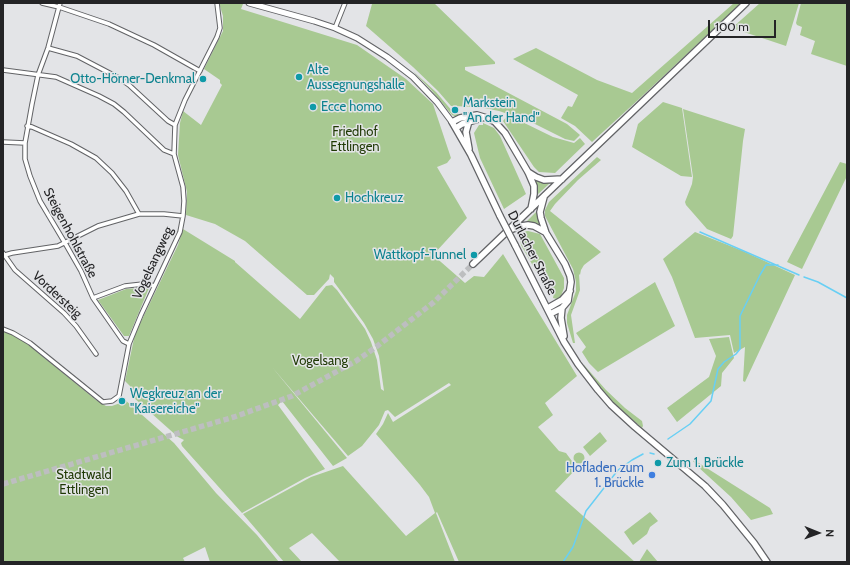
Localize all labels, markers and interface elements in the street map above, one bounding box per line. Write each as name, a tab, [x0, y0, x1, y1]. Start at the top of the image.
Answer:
scale bar	[710, 12, 778, 38]
text: 100 m	[715, 19, 749, 34]
place label: Alte Aussegnungshalle	[307, 62, 405, 93]
place label: Otto-Hörner-Denkmal	[70, 71, 195, 87]
marker: Alte Aussegnungshalle	[294, 72, 304, 82]
marker: Otto-Hörner-Denkmal	[198, 74, 208, 84]
place label: Markstein "An der Hand"	[463, 95, 540, 126]
place label: Ecce homo	[321, 99, 382, 115]
marker: Ecce homo	[308, 102, 318, 112]
marker: Markstein "An der Hand"	[450, 105, 460, 115]
park label: Friedhof Ettlingen	[330, 124, 380, 155]
street label: Steigenhohlstraße	[40, 185, 100, 281]
place label: Hochkreuz	[345, 190, 403, 206]
marker: Hochkreuz	[332, 193, 342, 203]
street label: Durlacher Straße	[504, 208, 560, 298]
street label: Vogelsangweg	[129, 224, 177, 302]
place label: Wattkopf-Tunnel	[374, 247, 466, 263]
marker: Wattkopf-Tunnel	[469, 250, 479, 260]
street label: Vordersteig	[29, 268, 85, 322]
park label: Vogelsang	[292, 353, 348, 369]
place label: Wegkreuz an der "Kaisereiche"	[130, 386, 222, 417]
marker: Wegkreuz an der "Kaisereiche"	[117, 396, 127, 406]
place label: Zum 1. Brückle	[666, 455, 744, 471]
marker: Zum 1. Brückle	[653, 458, 663, 468]
place label: Hofladen zum 1. Brückle	[566, 460, 644, 491]
park label: Stadtwald Ettlingen	[56, 467, 112, 498]
marker: Hofladen zum 1. Brückle	[647, 470, 657, 480]
north arrow	[798, 513, 838, 553]
text: N	[823, 529, 837, 537]

